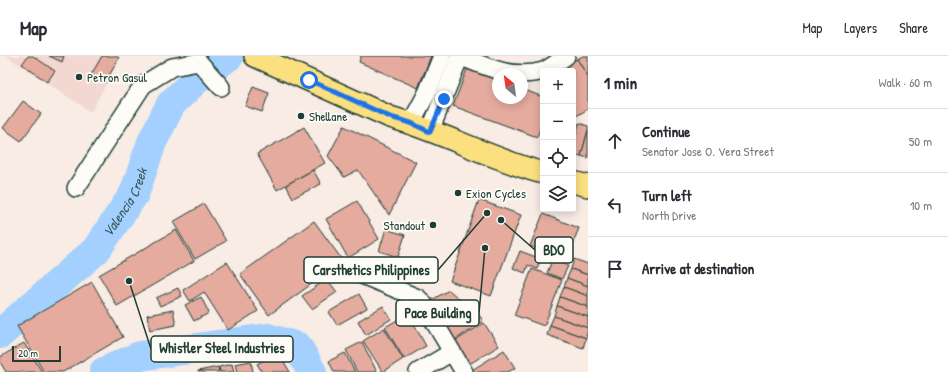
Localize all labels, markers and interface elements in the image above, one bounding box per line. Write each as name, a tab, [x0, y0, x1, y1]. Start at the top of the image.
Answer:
text: Map	[20, 15, 47, 41]
text: Map	[802, 18, 822, 37]
text: Layers	[844, 18, 877, 37]
text: Share	[899, 18, 928, 37]
place label: Petron Gasul	[87, 68, 148, 86]
north arrow	[492, 68, 528, 104]
map controls	[540, 68, 576, 212]
button: +	[540, 68, 576, 104]
route start	[300, 71, 318, 89]
text: 1 min	[604, 71, 637, 94]
marker: Petron Gasul	[74, 72, 84, 82]
text: Walk · 60 m	[879, 73, 932, 91]
route end	[435, 90, 453, 108]
button: −	[540, 104, 576, 140]
place label: Shellane	[309, 107, 347, 125]
marker: Shellane	[296, 111, 306, 121]
text: Continue	[642, 121, 690, 142]
icon: ahead	[604, 130, 626, 152]
text: 50 m	[909, 132, 932, 150]
button: locate	[540, 140, 576, 176]
text: Senator Jose O. Vera Street	[642, 142, 774, 160]
water label: Valencia Creek	[98, 164, 152, 240]
button: layers	[540, 176, 576, 212]
place label: Exion Cycles	[466, 184, 526, 202]
text: Turn left	[642, 185, 692, 206]
marker: Exion Cycles	[453, 188, 463, 198]
icon: left	[604, 194, 626, 216]
text: 10 m	[910, 196, 932, 214]
text: North Drive	[642, 206, 697, 224]
place label: Standout	[384, 216, 426, 234]
marker: Standout	[428, 220, 438, 230]
callout: BDO	[535, 237, 573, 263]
text: BDO	[543, 240, 565, 259]
callout: Carsthetics Philippines	[304, 257, 438, 283]
icon: arrive	[604, 258, 626, 280]
text: Arrive at destination	[642, 258, 754, 279]
text: Carsthetics Philippines	[312, 260, 430, 281]
callout: Pace Building	[396, 300, 479, 326]
text: Pace Building	[404, 303, 472, 324]
callout: Whistler Steel Industries	[151, 336, 293, 362]
text: Whistler Steel Industries	[159, 338, 285, 357]
scale bar	[12, 344, 61, 363]
text: 20 m	[18, 346, 38, 360]

